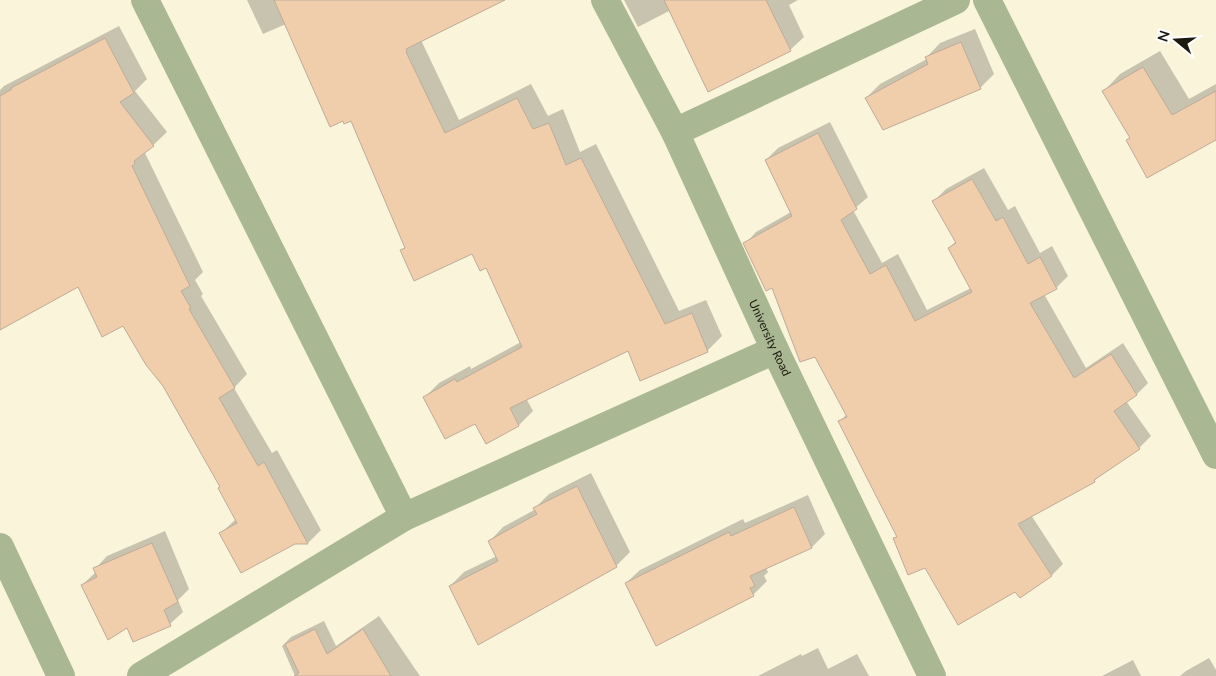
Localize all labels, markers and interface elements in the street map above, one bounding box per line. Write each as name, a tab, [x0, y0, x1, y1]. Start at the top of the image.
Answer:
north arrow	[1151, 15, 1201, 65]
text: N	[1153, 28, 1173, 44]
street label: University Road	[746, 297, 794, 378]

